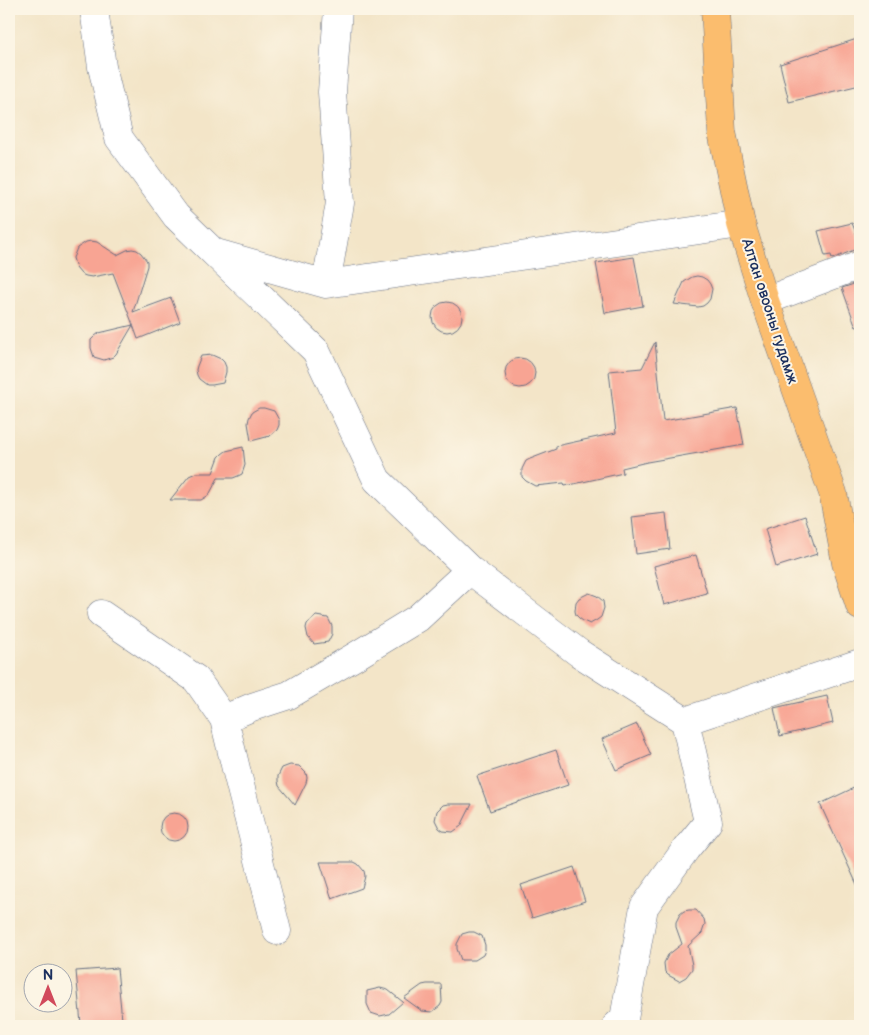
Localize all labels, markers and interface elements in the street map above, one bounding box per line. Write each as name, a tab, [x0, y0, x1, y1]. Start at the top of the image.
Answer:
street label: Алтан овооны гудамж	[737, 235, 802, 387]
north arrow	[22, 962, 72, 1012]
text: N	[43, 967, 53, 984]

